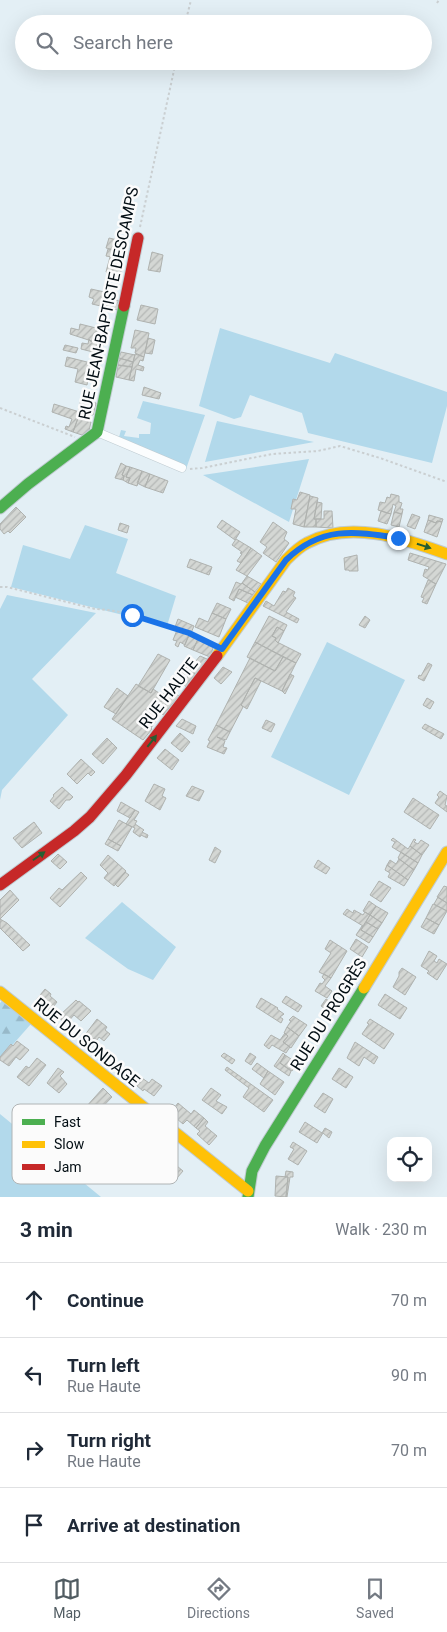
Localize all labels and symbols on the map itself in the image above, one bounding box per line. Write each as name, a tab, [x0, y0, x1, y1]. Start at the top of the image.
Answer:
street label: RUE JEAN-BAPTISTE DESCAMPS	[75, 185, 142, 421]
route end	[387, 527, 410, 550]
one-way arrow	[417, 542, 432, 550]
route start	[121, 604, 144, 627]
street label: RUE HAUTE	[135, 654, 202, 732]
one-way arrow	[147, 734, 157, 748]
one-way arrow	[32, 851, 46, 861]
street label: RUE DU PROGRÈS	[286, 955, 371, 1074]
street label: RUE DU SONDAGE	[30, 994, 143, 1091]
legend	[12, 1104, 178, 1184]
text: Fast	[54, 1114, 81, 1130]
text: Slow	[54, 1136, 85, 1152]
text: Jam	[54, 1159, 82, 1175]

